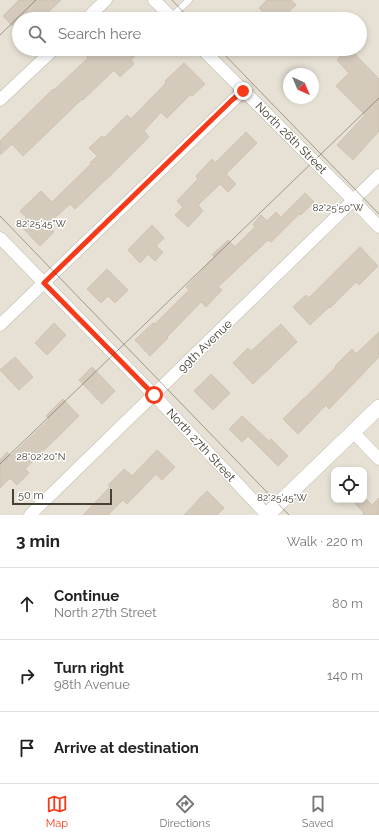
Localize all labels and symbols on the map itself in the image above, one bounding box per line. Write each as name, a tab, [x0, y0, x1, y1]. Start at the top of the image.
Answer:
north arrow	[283, 68, 319, 104]
route end	[234, 82, 252, 100]
street label: North 26th Street	[252, 99, 330, 177]
text: 82°25'50"W	[312, 202, 364, 213]
text: 82°25'45"W	[16, 218, 66, 229]
street label: 99th Avenue	[175, 317, 235, 375]
route start	[145, 386, 163, 404]
street label: North 27th Street	[164, 406, 238, 484]
text: 28°02'20"N	[17, 451, 65, 462]
scale bar	[12, 487, 112, 506]
text: 82°25'45"W	[257, 492, 307, 503]

